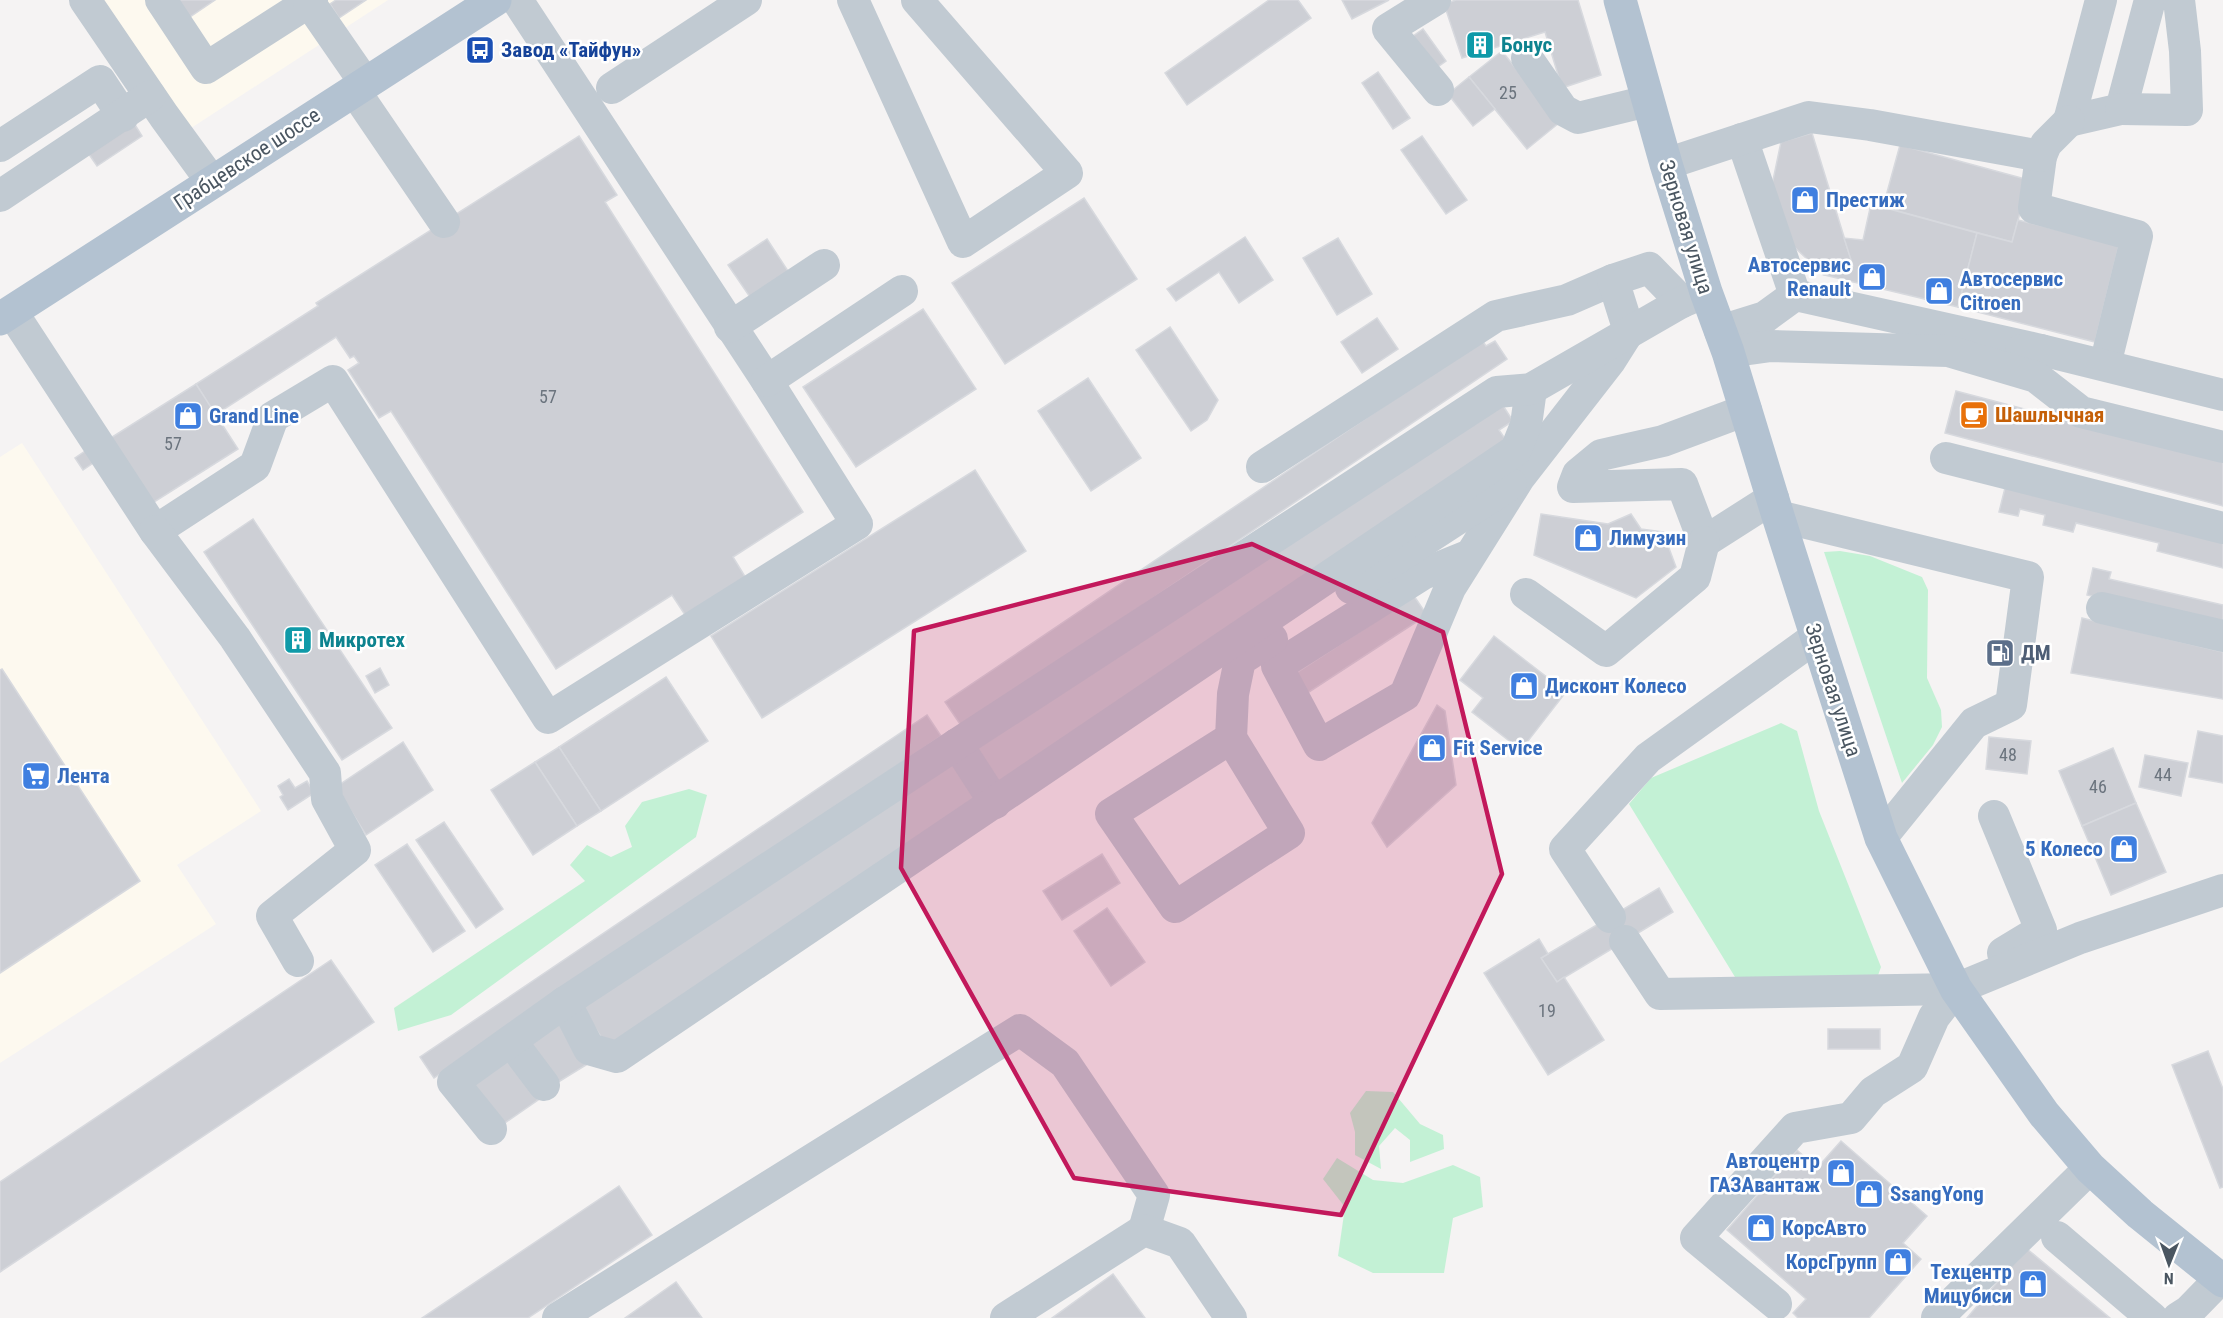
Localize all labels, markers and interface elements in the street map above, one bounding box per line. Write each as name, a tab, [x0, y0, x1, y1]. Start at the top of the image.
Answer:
building icon: Бонус	[1464, 29, 1496, 61]
place label: Бонус	[1501, 33, 1553, 57]
bus stop icon: Завод «Тайфун»	[464, 34, 496, 66]
place label: Завод «Тайфун»	[501, 38, 641, 62]
house number: 25	[1499, 82, 1517, 103]
street label: Грабцевское шоссе	[169, 103, 325, 215]
street label: Зерновая улица	[1654, 157, 1718, 297]
shop icon: Престиж	[1789, 184, 1821, 216]
place label: Престиж	[1826, 188, 1905, 212]
place label: Автосервис Renault	[1748, 253, 1851, 301]
shop icon: Автосервис Renault	[1856, 261, 1888, 293]
place label: Автосервис Citroen	[1960, 267, 2064, 315]
shop icon: Автосервис Citroen	[1923, 275, 1955, 307]
house number: 57	[539, 386, 557, 407]
cafe icon: Шашлычная	[1958, 399, 1990, 431]
shop icon: Grand Line	[172, 400, 204, 432]
place label: Шашлычная	[1995, 403, 2104, 427]
place label: Grand Line	[209, 404, 299, 428]
house number: 57	[164, 433, 182, 454]
shop icon: Лимузин	[1572, 522, 1604, 554]
place label: Лимузин	[1609, 526, 1686, 550]
street label: Зерновая улица	[1800, 620, 1866, 760]
building icon: Микротех	[282, 624, 314, 656]
place label: Микротех	[319, 628, 405, 652]
fuel station icon: ДМ	[1984, 637, 2016, 669]
place label: ДМ	[2021, 641, 2051, 665]
shop icon: Дисконт Колесо	[1508, 670, 1540, 702]
place label: Дисконт Колесо	[1545, 674, 1687, 698]
shop icon: Fit Service	[1416, 732, 1448, 764]
place label: Fit Service	[1453, 736, 1543, 760]
house number: 48	[1999, 744, 2017, 765]
supermarket icon: Лента	[20, 760, 52, 792]
place label: Лента	[57, 764, 110, 788]
house number: 44	[2154, 764, 2172, 785]
house number: 46	[2089, 776, 2107, 797]
shop icon: 5 Колесо	[2108, 833, 2140, 865]
place label: 5 Колесо	[2025, 837, 2103, 861]
house number: 19	[1538, 1000, 1556, 1021]
place label: Автоцентр ГАЗАвантаж	[1710, 1149, 1820, 1197]
shop icon: Автоцентр ГАЗАвантаж	[1825, 1157, 1857, 1189]
shop icon: SsangYong	[1853, 1178, 1885, 1210]
place label: SsangYong	[1890, 1182, 1984, 1206]
shop icon: КорсАвто	[1745, 1212, 1777, 1244]
place label: КорсАвто	[1782, 1216, 1867, 1240]
north arrow	[2139, 1234, 2199, 1294]
shop icon: КорсГрупп	[1882, 1246, 1914, 1278]
place label: КорсГрупп	[1786, 1250, 1877, 1274]
place label: Техцентр Мицубиси	[1924, 1260, 2012, 1308]
shop icon: Техцентр Мицубиси	[2017, 1268, 2049, 1300]
text: N	[2164, 1269, 2174, 1288]

